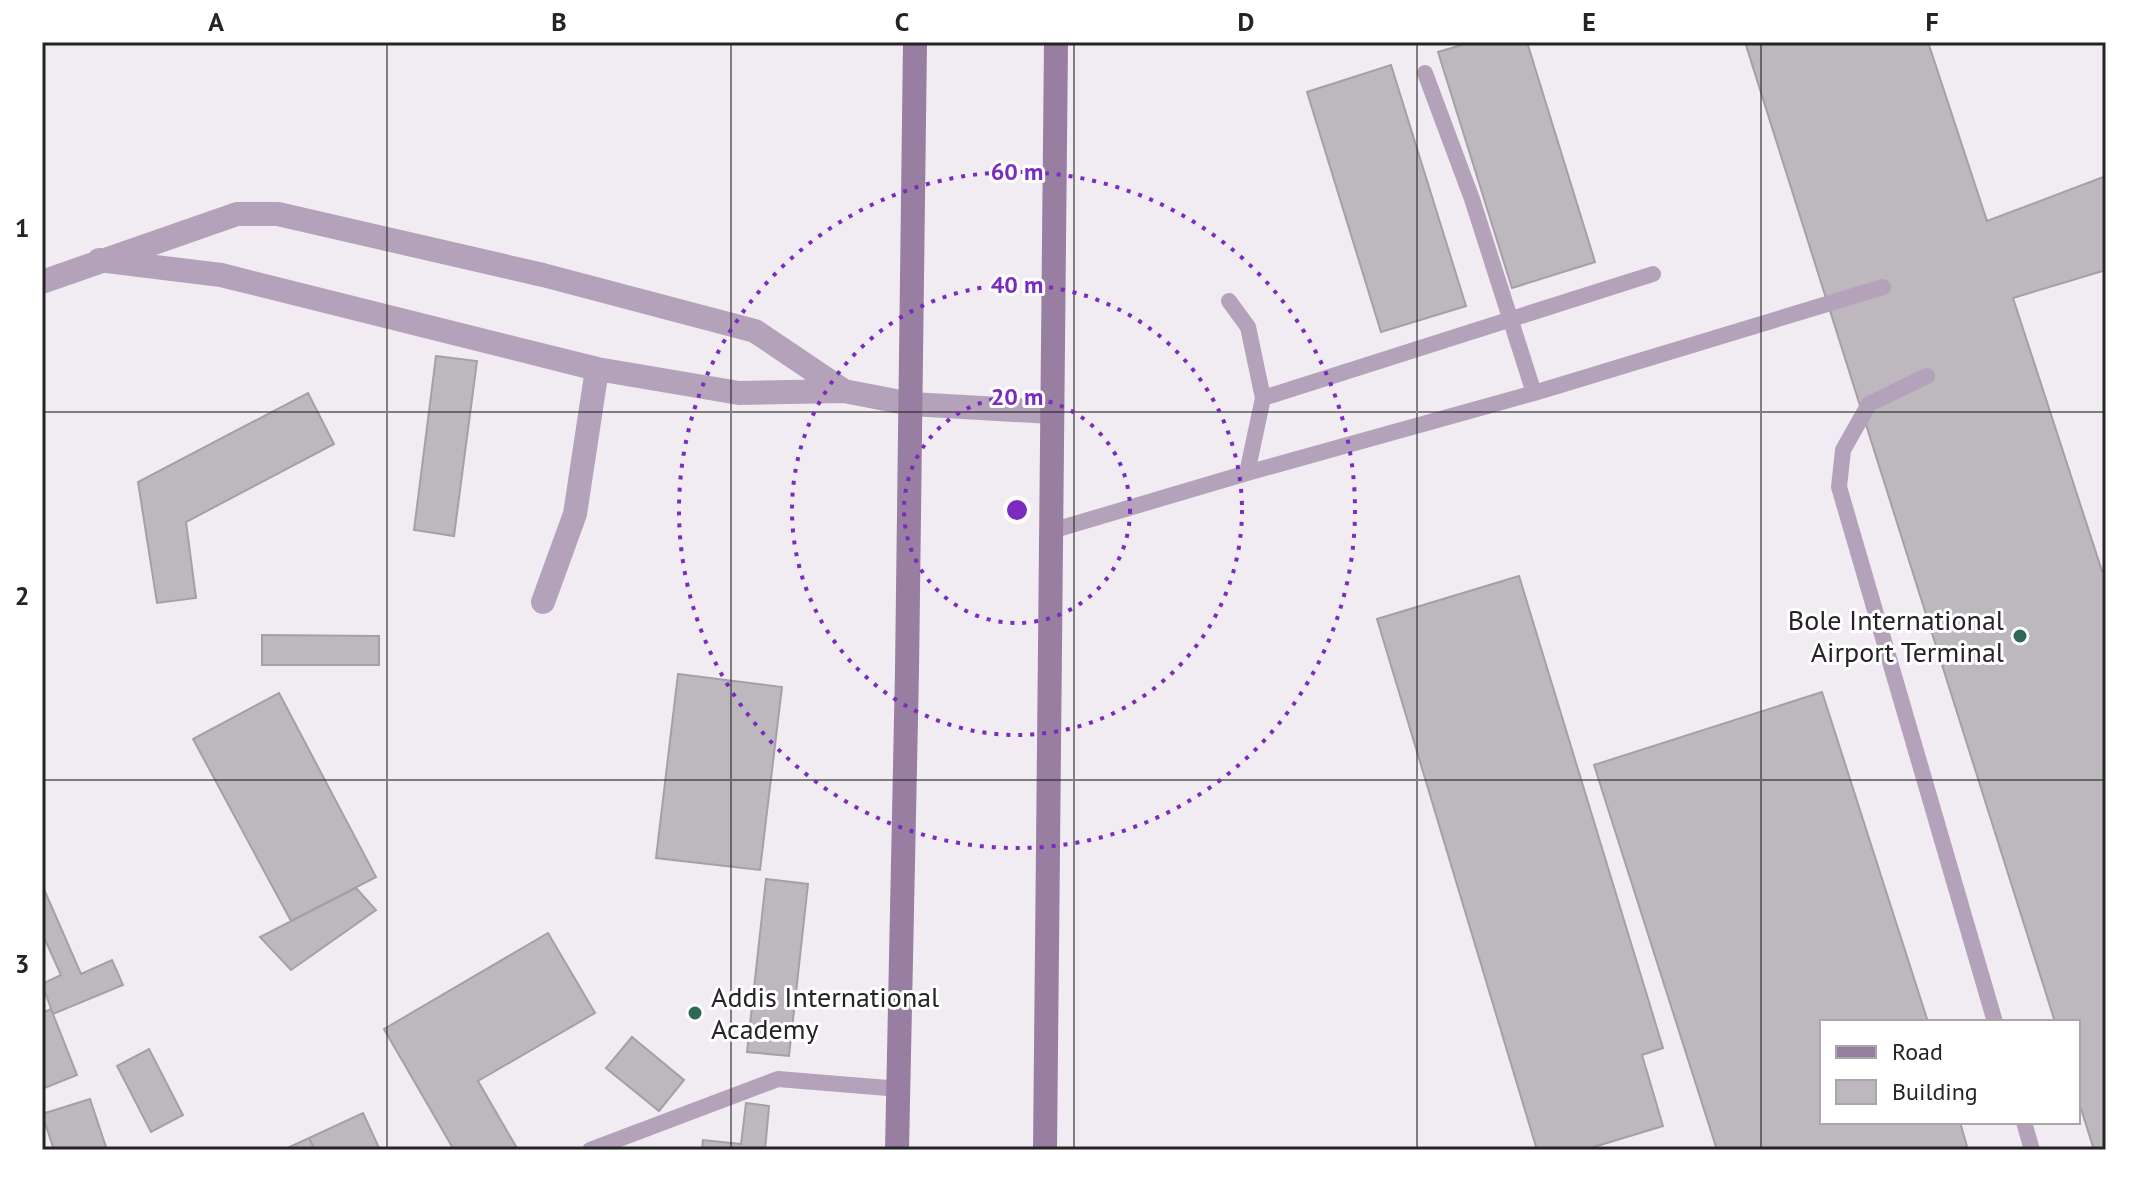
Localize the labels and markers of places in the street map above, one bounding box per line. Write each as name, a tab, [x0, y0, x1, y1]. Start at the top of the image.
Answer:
centre of rings	[1003, 496, 1031, 524]
place label: Bole International Airport Terminal	[1788, 601, 2004, 670]
marker: Bole International Airport Terminal	[2011, 627, 2029, 645]
place label: Addis International Academy	[711, 978, 939, 1047]
marker: Addis International Academy	[686, 1004, 704, 1022]

